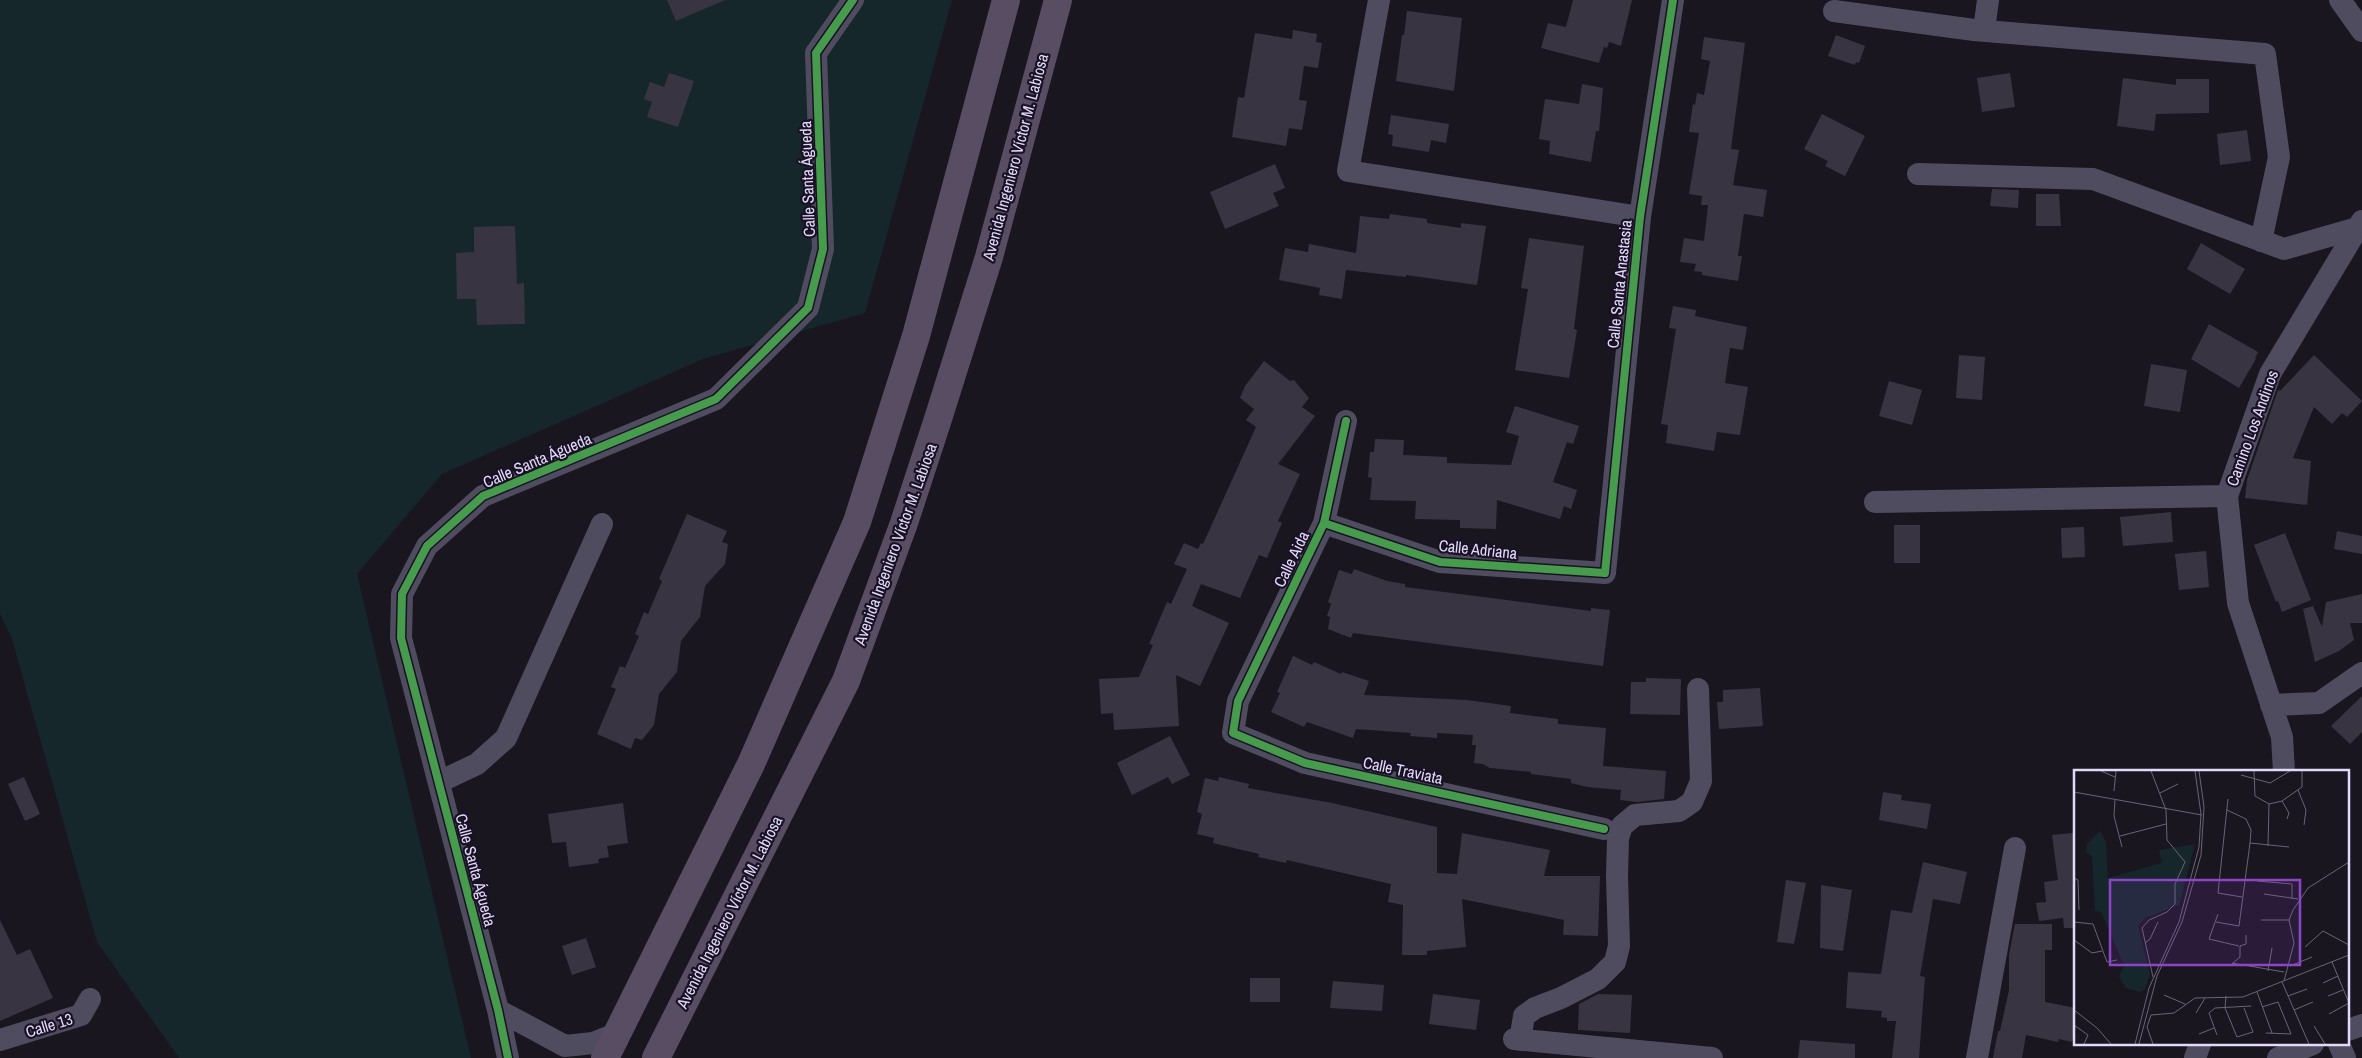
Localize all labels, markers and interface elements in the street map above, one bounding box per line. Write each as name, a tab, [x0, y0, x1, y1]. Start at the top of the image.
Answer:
street label: Avenida Ingeniero Víctor M. Labiosa	[977, 50, 1053, 264]
street label: Calle Santa Águeda	[794, 120, 820, 237]
street label: Calle Santa Anastasia	[1601, 218, 1637, 349]
street label: Camino Los Andinos	[2221, 367, 2283, 489]
street label: Calle Santa Águeda	[479, 427, 595, 493]
street label: Avenida Ingeniero Víctor M. Labiosa	[848, 439, 942, 649]
street label: Calle Aida	[1268, 527, 1314, 591]
street label: Calle Adriana	[1438, 534, 1519, 564]
street label: Calle Traviata	[1361, 751, 1446, 789]
inset map	[2074, 770, 2350, 1046]
street label: Calle Santa Águeda	[450, 811, 502, 930]
street label: Avenida Ingeniero Víctor M. Labiosa	[670, 811, 788, 1013]
street label: Calle 13	[23, 1007, 75, 1043]

